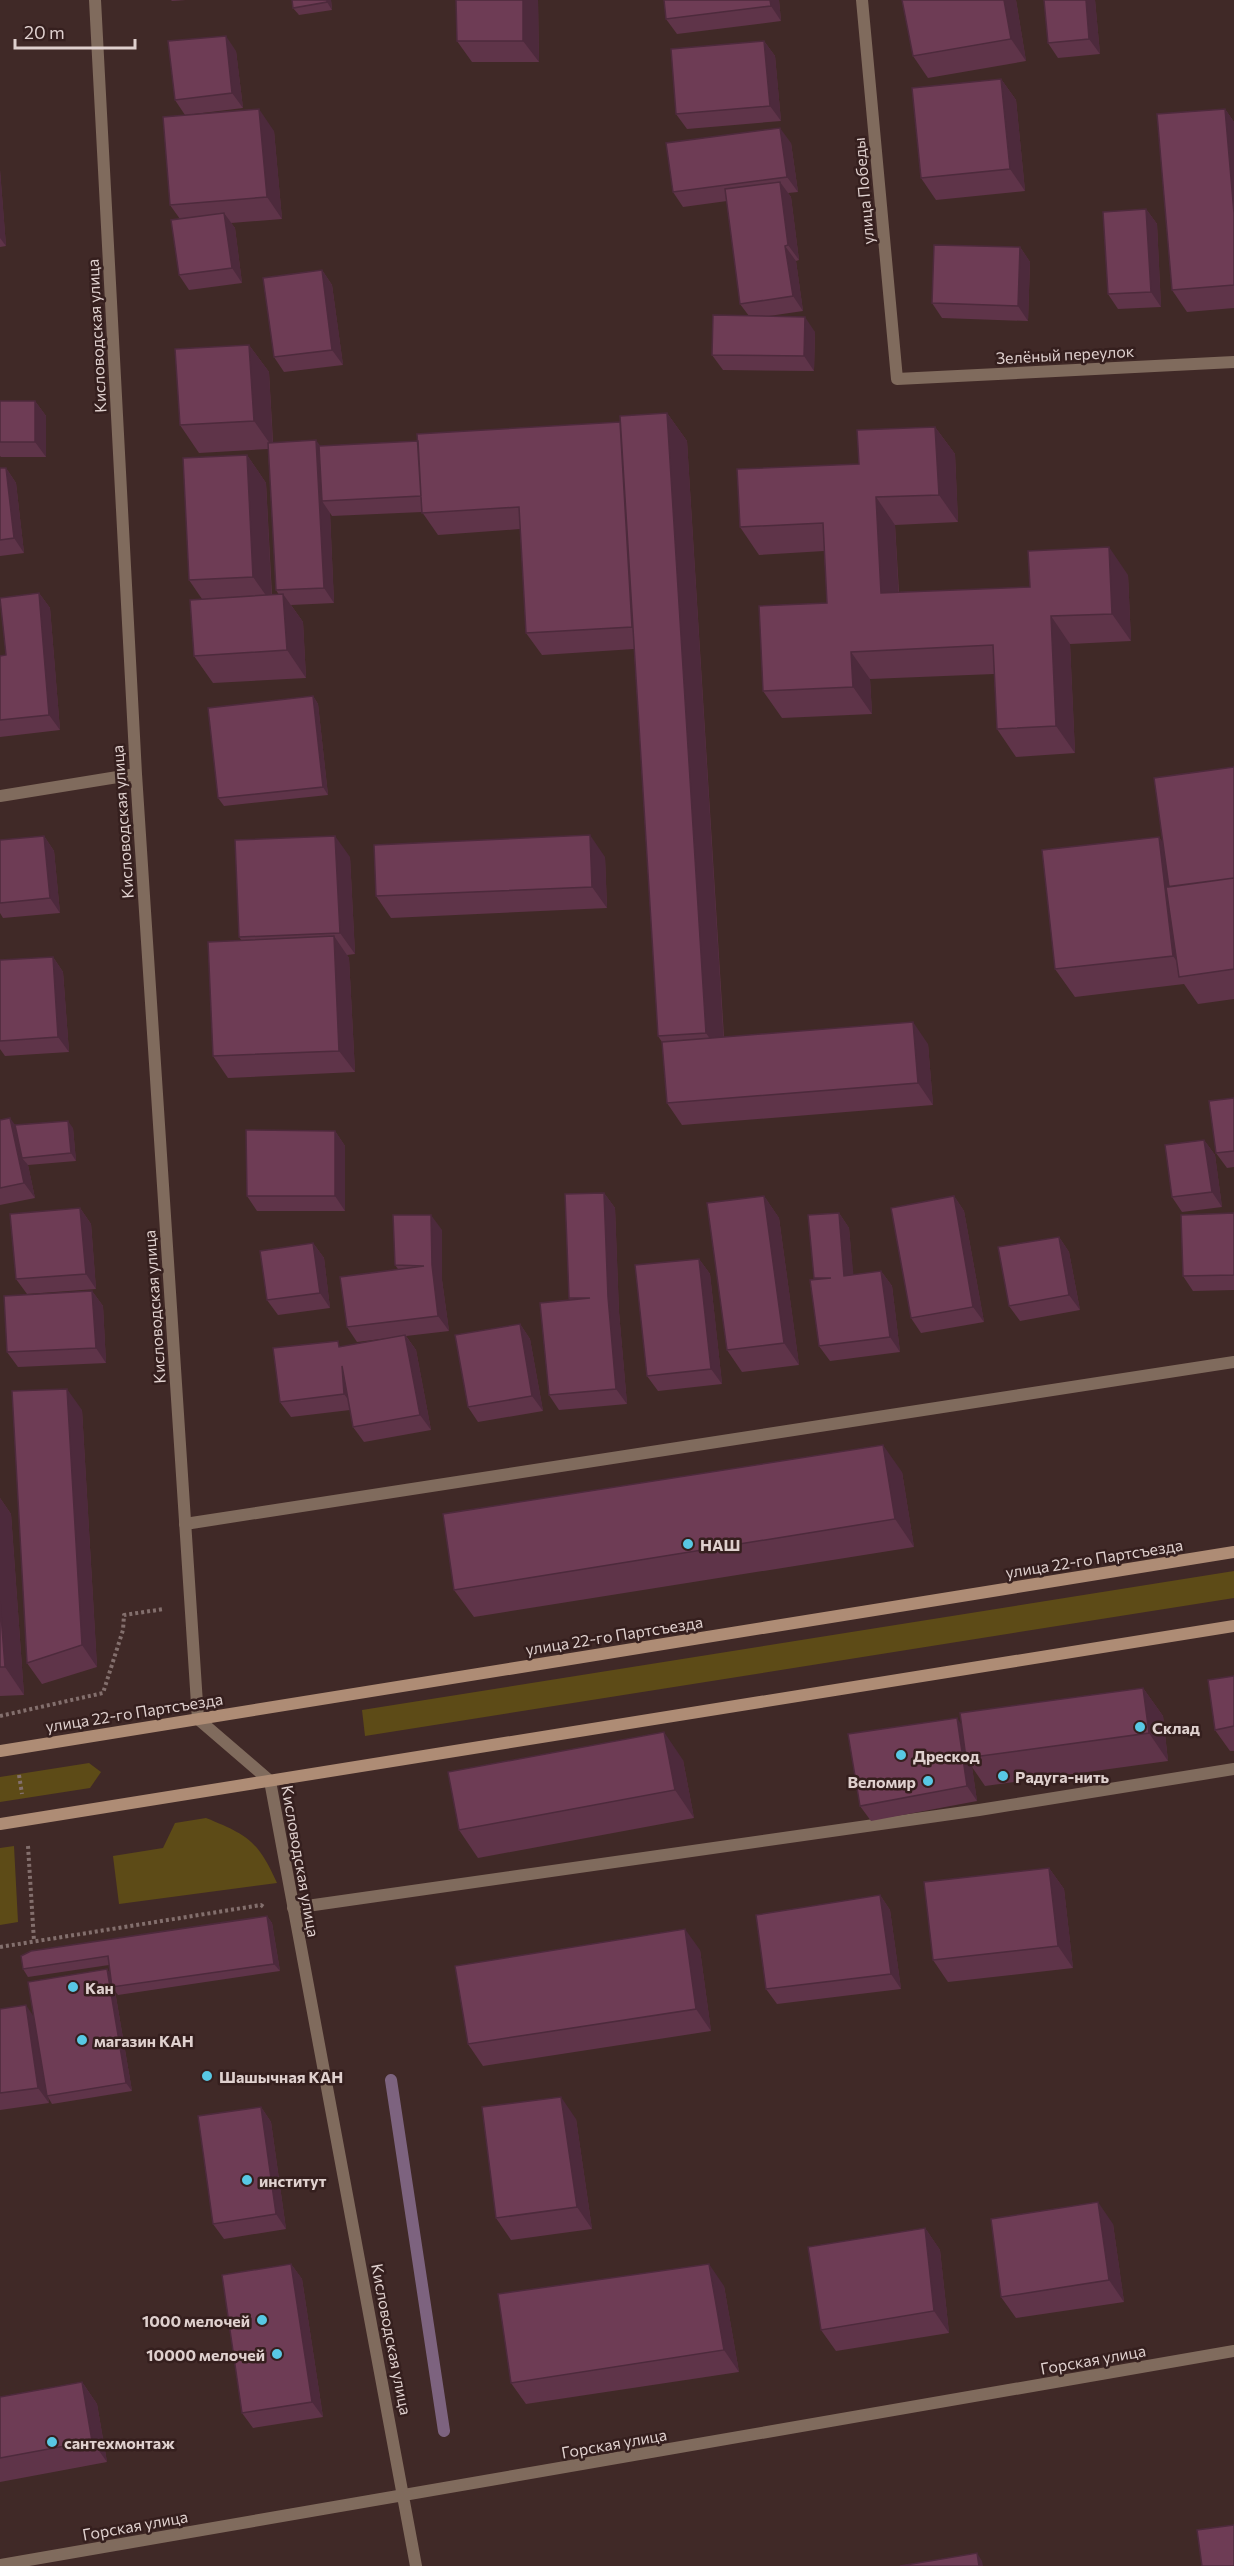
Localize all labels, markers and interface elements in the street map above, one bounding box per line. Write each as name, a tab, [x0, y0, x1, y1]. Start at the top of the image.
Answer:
scale bar	[15, 12, 135, 50]
text: 20 m	[24, 21, 65, 43]
street label: улица Победы	[849, 137, 877, 245]
street label: Кисловодская улица	[82, 259, 110, 413]
street label: Зелёный переулок	[995, 341, 1135, 367]
street label: Кисловодская улица	[107, 745, 137, 899]
street label: Кисловодская улица	[139, 1230, 169, 1384]
place label: НАШ	[700, 1535, 740, 1554]
street label: улица 22-го Партсъезда	[1004, 1535, 1184, 1581]
marker: НАШ	[681, 1537, 695, 1551]
street label: улица 22-го Партсъезда	[524, 1612, 704, 1658]
street label: улица 22-го Партсъезда	[44, 1689, 224, 1735]
place label: Склад	[1152, 1718, 1200, 1737]
marker: Склад	[1133, 1720, 1147, 1734]
place label: Дрескод	[913, 1746, 980, 1765]
marker: Дрескод	[894, 1748, 908, 1762]
place label: Радуга-нить	[1015, 1767, 1110, 1786]
marker: Радуга-нить	[996, 1769, 1010, 1783]
place label: Веломир	[847, 1772, 916, 1791]
marker: Веломир	[921, 1774, 935, 1788]
street label: Кисловодская улица	[278, 1784, 324, 1938]
place label: Кан	[85, 1978, 114, 1997]
marker: Кан	[66, 1980, 80, 1994]
place label: магазин КАН	[94, 2031, 194, 2050]
marker: магазин КАН	[75, 2033, 89, 2047]
place label: Шашычная КАН	[219, 2067, 343, 2086]
marker: Шашычная КАН	[200, 2069, 214, 2083]
place label: институт	[259, 2171, 327, 2190]
marker: институт	[240, 2173, 254, 2187]
street label: Кисловодская улица	[368, 2262, 416, 2416]
place label: 1000 мелочей	[142, 2311, 250, 2330]
marker: 1000 мелочей	[255, 2313, 269, 2327]
street label: Горская улица	[1039, 2340, 1147, 2378]
place label: 10000 мелочей	[146, 2345, 265, 2364]
marker: 10000 мелочей	[270, 2347, 284, 2361]
street label: Горская улица	[560, 2424, 668, 2462]
place label: сантехмонтаж	[64, 2433, 175, 2452]
marker: сантехмонтаж	[45, 2435, 59, 2449]
street label: Горская улица	[81, 2506, 189, 2544]

